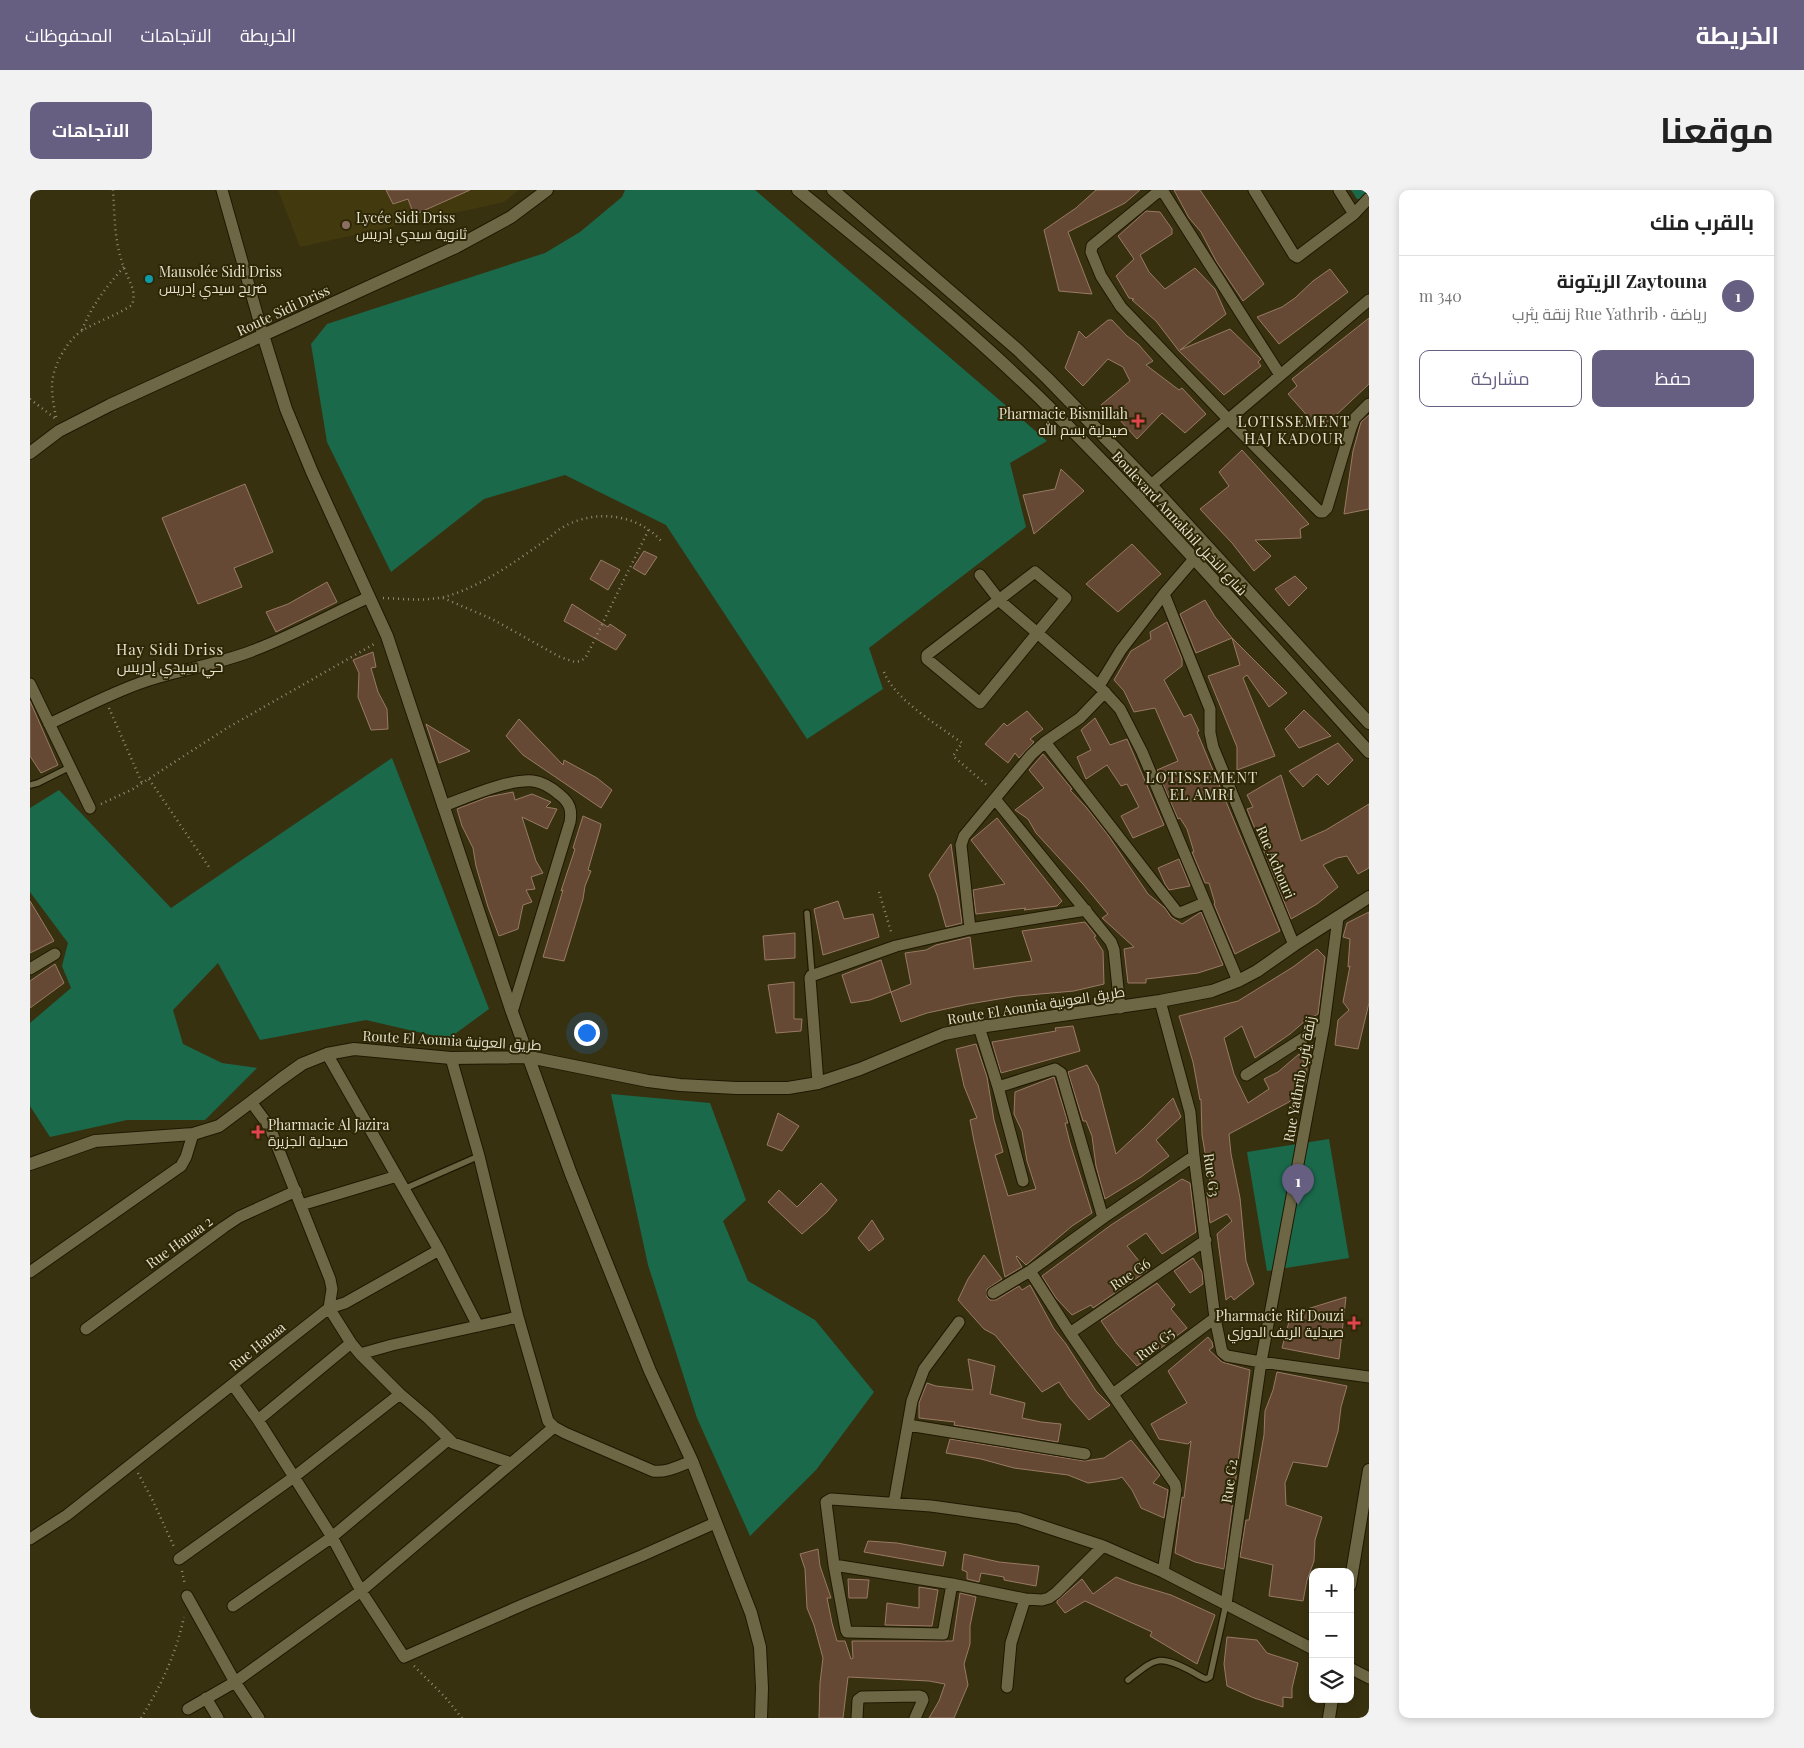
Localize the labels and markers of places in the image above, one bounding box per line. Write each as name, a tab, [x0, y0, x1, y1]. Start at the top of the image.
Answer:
place label: Lycée Sidi Driss ثانوية سيدي إدريس	[356, 208, 467, 246]
marker: Lycée Sidi Driss ثانوية سيدي إدريس	[340, 219, 352, 231]
place label: Mausolée Sidi Driss ضريح سيدي إدريس	[159, 262, 282, 300]
marker: Mausolée Sidi Driss ضريح سيدي إدريس	[143, 273, 155, 285]
place label: Pharmacie Bismillah صيدلية بسم الله	[999, 404, 1129, 440]
marker: Pharmacie Bismillah صيدلية بسم الله	[1132, 415, 1144, 427]
place label: Pharmacie Al Jazira صيدلية الجزيرة	[268, 1115, 389, 1150]
marker: Pharmacie Al Jazira صيدلية الجزيرة	[252, 1126, 264, 1138]
pin: 1	[1282, 1164, 1314, 1205]
place label: Pharmacie Rif Douzi صيدلية الريف الدوزي	[1216, 1306, 1344, 1344]
marker: Pharmacie Rif Douzi صيدلية الريف الدوزي	[1348, 1317, 1360, 1329]

